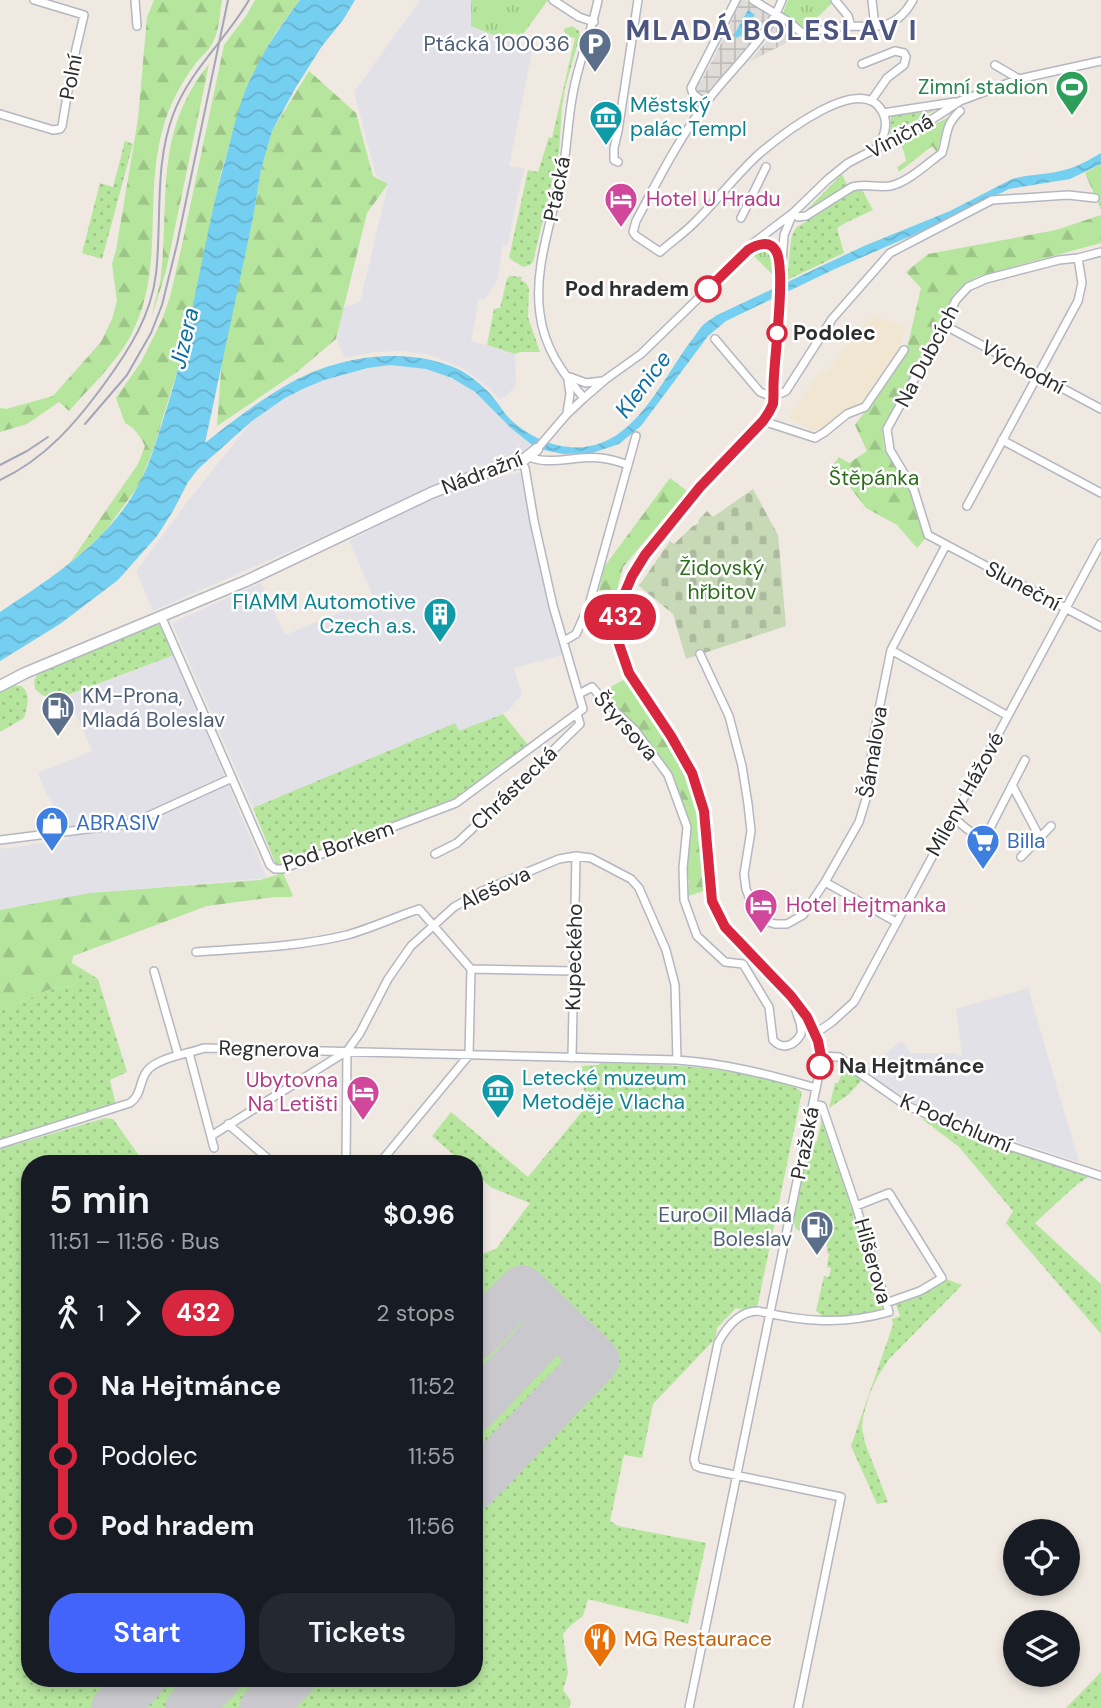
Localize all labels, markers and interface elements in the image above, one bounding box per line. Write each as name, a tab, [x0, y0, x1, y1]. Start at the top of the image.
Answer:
district label: MLADÁ BOLESLAV I	[626, 12, 918, 49]
parking icon: Ptácká 100036	[576, 25, 614, 74]
place label: Ptácká 100036	[423, 30, 570, 58]
street label: Polní	[53, 52, 89, 102]
sports icon: Zimní stadion	[1053, 68, 1091, 117]
place label: Zimní stadion	[918, 73, 1048, 101]
place label: Městský palác Templ	[630, 91, 747, 143]
museum icon: Městský palác Templ	[587, 98, 625, 147]
street label: Viničná	[862, 107, 938, 165]
street label: Ptácká	[537, 154, 577, 224]
hotel icon: Hotel U Hradu	[602, 180, 640, 229]
place label: Hotel U Hradu	[646, 185, 781, 213]
place label: Pod hradem	[565, 275, 689, 303]
marker: Pod hradem	[695, 276, 721, 302]
street label: Na Dubcích	[888, 300, 966, 412]
water label: Jizera	[162, 305, 206, 371]
place label: Podolec	[793, 319, 876, 347]
marker: Podolec	[767, 323, 787, 343]
street label: Východní	[976, 333, 1070, 401]
water label: Klenice	[608, 344, 678, 424]
street label: Nádražní	[437, 445, 527, 501]
park label: Štěpánka	[829, 464, 919, 492]
park label: Židovský hřbitov	[680, 554, 765, 606]
street label: Sluneční	[980, 554, 1066, 618]
place label: FIAMM Automotive Czech a.s.	[232, 588, 416, 640]
line badge: 432	[580, 594, 660, 640]
building icon: FIAMM Automotive Czech a.s.	[421, 595, 459, 644]
text: 432	[598, 601, 642, 632]
place label: KM-Prona, Mladá Boleslav	[82, 682, 225, 734]
street label: Štyrsova	[587, 685, 665, 767]
fuel station icon: KM-Prona, Mladá Boleslav	[39, 689, 77, 738]
street label: Šámalova	[852, 704, 894, 800]
street label: Mileny Hážové	[919, 727, 1011, 861]
street label: Chrástecká	[465, 740, 563, 836]
shop icon: ABRASIV	[33, 804, 71, 853]
place label: ABRASIV	[76, 809, 160, 837]
street label: Pod Borkem	[279, 814, 397, 878]
supermarket icon: Billa	[964, 822, 1002, 871]
place label: Billa	[1007, 827, 1046, 855]
street label: Alešova	[455, 859, 535, 917]
hotel icon: Hotel Hejtmanka	[742, 886, 780, 935]
place label: Hotel Hejtmanka	[786, 891, 946, 919]
street label: Kupeckého	[559, 903, 589, 1011]
street label: Regnerova	[218, 1034, 320, 1064]
place label: Na Hejtmánce	[839, 1052, 984, 1080]
marker: Na Hejtmánce	[807, 1053, 833, 1079]
place label: Letecké muzeum Metoděje Vlacha	[522, 1064, 686, 1116]
place label: Ubytovna Na Letišti	[246, 1066, 338, 1118]
museum icon: Letecké muzeum Metoděje Vlacha	[479, 1071, 517, 1120]
hotel icon: Ubytovna Na Letišti	[344, 1073, 382, 1122]
street label: K Podchlumí	[896, 1087, 1017, 1159]
street label: Pražská	[784, 1104, 826, 1182]
text: 5 min	[49, 1175, 150, 1225]
text: $0.96	[383, 1198, 455, 1232]
place label: EuroOil Mladá Boleslav	[658, 1201, 792, 1253]
fuel station icon: EuroOil Mladá Boleslav	[798, 1208, 836, 1257]
street label: Hilšerova	[847, 1215, 899, 1307]
text: 11:51 – 11:56 · Bus	[49, 1226, 220, 1256]
icon: walk	[49, 1294, 87, 1332]
icon: forward	[114, 1294, 152, 1332]
text: 432	[176, 1297, 220, 1328]
text: 1	[97, 1298, 104, 1328]
text: 2 stops	[376, 1298, 455, 1328]
text: Na Hejtmánce	[101, 1369, 281, 1403]
text: 11:52	[409, 1371, 455, 1401]
text: Podolec	[101, 1439, 198, 1473]
text: 11:55	[408, 1441, 455, 1471]
text: Pod hradem	[101, 1509, 254, 1543]
text: 11:56	[408, 1511, 455, 1541]
map controls	[1003, 1519, 1080, 1687]
button: locate	[1003, 1519, 1080, 1596]
button: Start	[49, 1593, 245, 1673]
button: Tickets	[259, 1593, 455, 1673]
button: layers	[1003, 1610, 1080, 1687]
restaurant icon: MG Restaurace	[581, 1620, 619, 1669]
place label: MG Restaurace	[624, 1625, 772, 1653]

